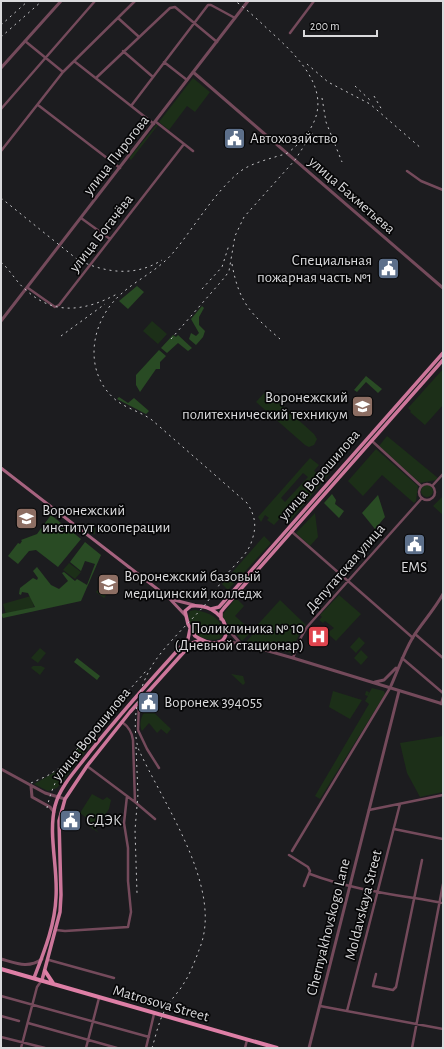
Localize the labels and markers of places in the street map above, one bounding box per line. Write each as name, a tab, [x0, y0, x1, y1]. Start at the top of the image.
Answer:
public building icon: Автохозяйство	[221, 125, 247, 151]
place label: Автохозяйство	[250, 131, 338, 146]
place label: Специальная пожарная часть №1	[257, 253, 372, 285]
public building icon: Специальная пожарная часть №1	[375, 256, 401, 282]
place label: Воронежский политехнический техникум	[182, 390, 348, 422]
school or university icon: Воронежский политехнический техникум	[350, 393, 376, 419]
place label: Воронежский институт кооперации	[42, 503, 170, 535]
school or university icon: Воронежский институт кооперации	[13, 506, 39, 532]
public building icon: EMS	[401, 531, 427, 557]
place label: EMS	[401, 560, 427, 575]
place label: Воронежский базовый медицинский колледж	[124, 569, 262, 601]
school or university icon: Воронежский базовый медицинский колледж	[96, 572, 122, 598]
place label: Поликлиника № 10 (Дневной стационар)	[175, 621, 304, 653]
hospital icon: Поликлиника № 10 (Дневной стационар)	[306, 624, 332, 650]
public building icon: Воронеж 394055	[136, 689, 162, 715]
place label: Воронеж 394055	[164, 695, 262, 710]
public building icon: СДЭК	[58, 807, 84, 833]
place label: СДЭК	[86, 813, 122, 828]

